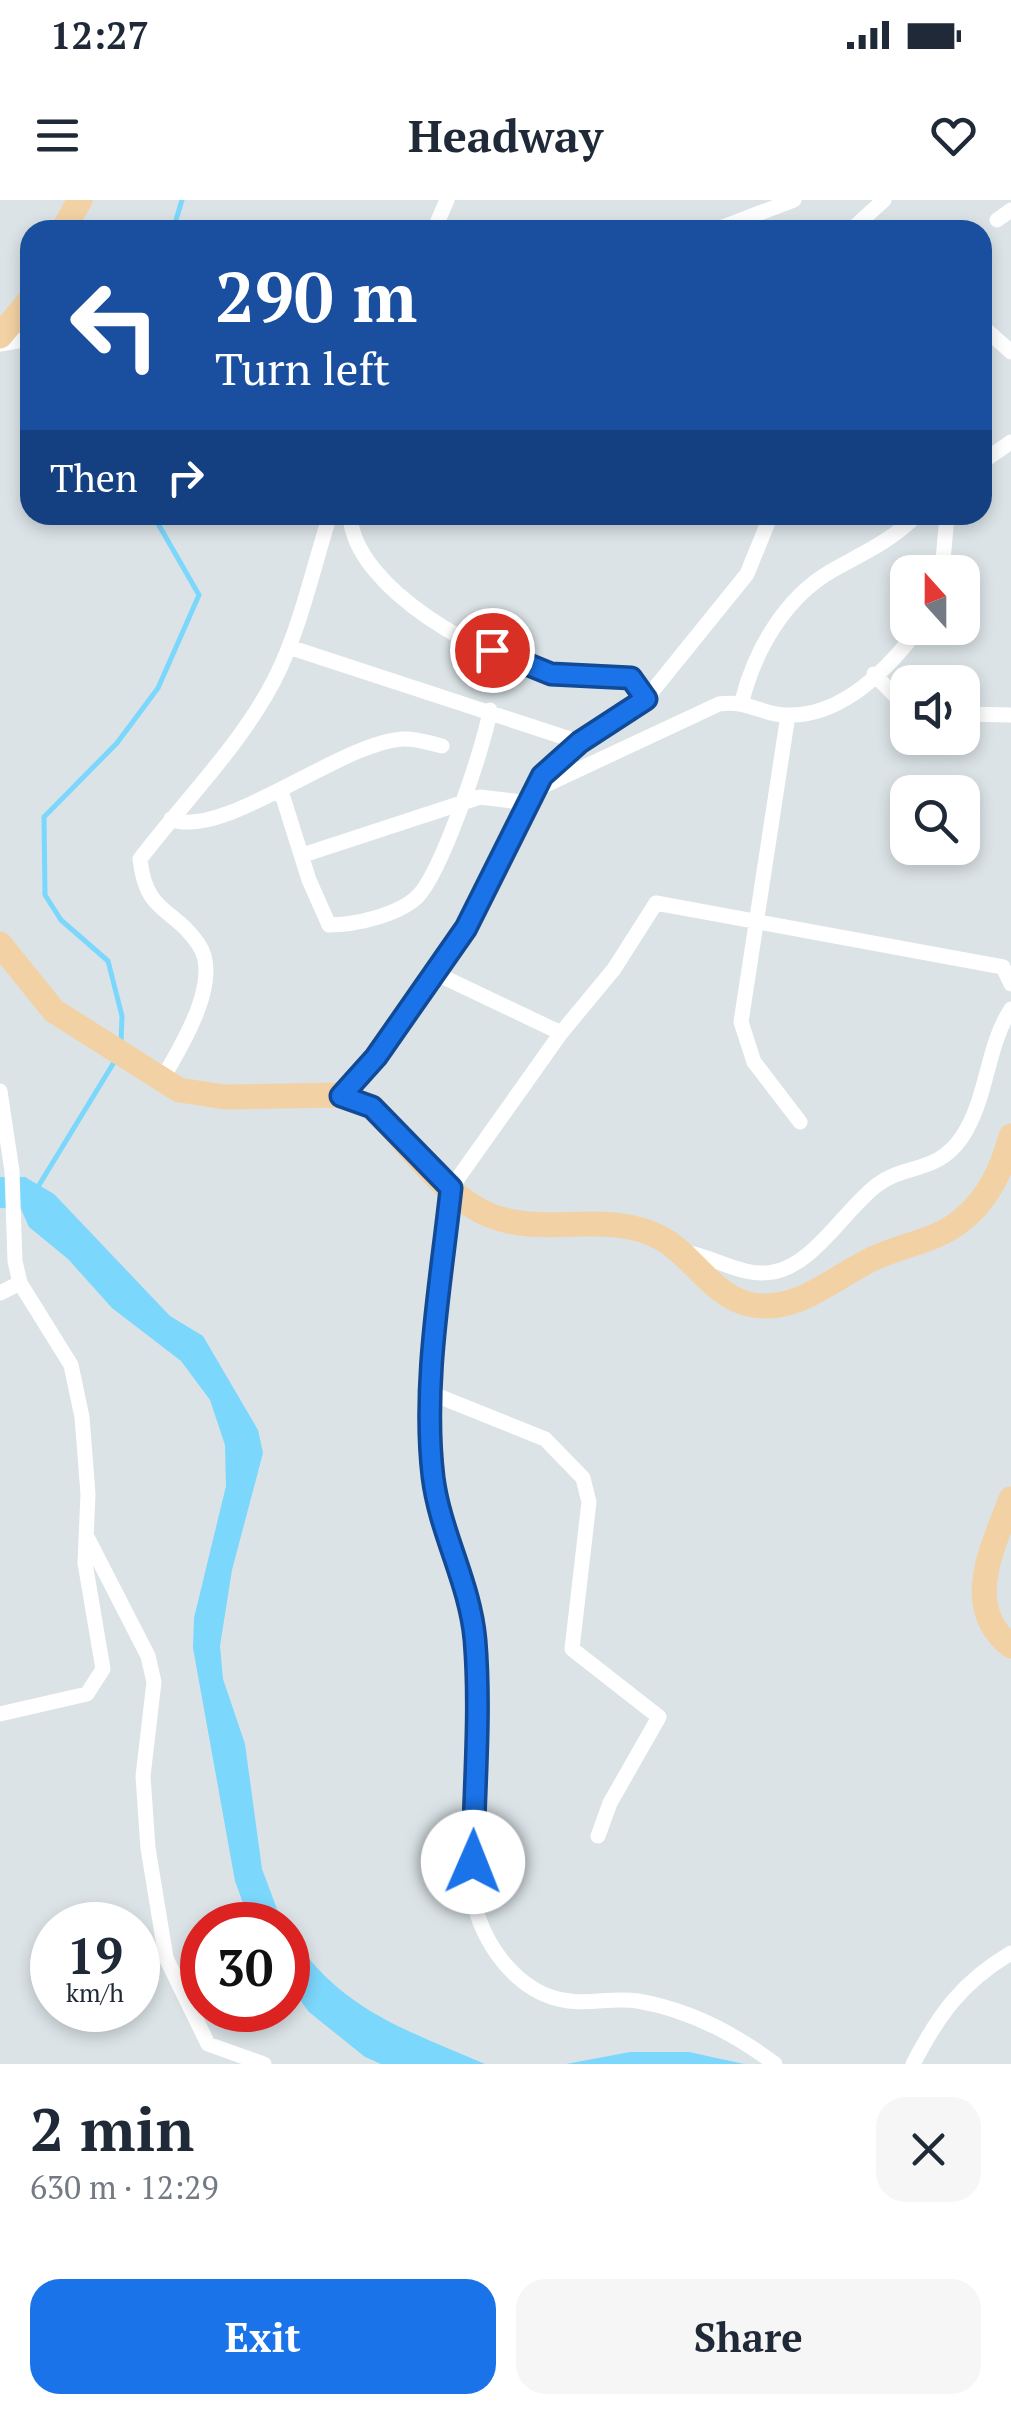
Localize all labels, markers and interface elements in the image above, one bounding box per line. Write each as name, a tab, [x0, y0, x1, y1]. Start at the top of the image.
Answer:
text: 12:27	[50, 10, 149, 60]
text: Headway	[408, 105, 603, 165]
icon: menu	[30, 108, 85, 163]
icon: heart	[926, 108, 981, 163]
text: 290 m	[215, 249, 417, 342]
icon: left	[50, 260, 180, 390]
text: Turn left	[215, 338, 390, 398]
icon: right	[158, 450, 213, 505]
text: Then	[50, 453, 138, 503]
north arrow	[890, 555, 980, 645]
map controls	[890, 555, 980, 865]
pin	[450, 608, 535, 693]
icon: arrive	[465, 623, 520, 678]
button: sound	[890, 665, 980, 755]
button: search	[890, 775, 980, 865]
position arrow	[421, 1810, 525, 1914]
speed limit sign: 30	[180, 1902, 310, 2032]
text: 19	[67, 1922, 123, 1988]
text: km/h	[66, 1976, 124, 2009]
text: 2 min	[30, 2089, 194, 2168]
button: close	[876, 2097, 981, 2202]
text: 630 m · 12:29	[30, 2166, 218, 2208]
button: Exit	[30, 2279, 496, 2394]
button: Share	[516, 2279, 981, 2394]

